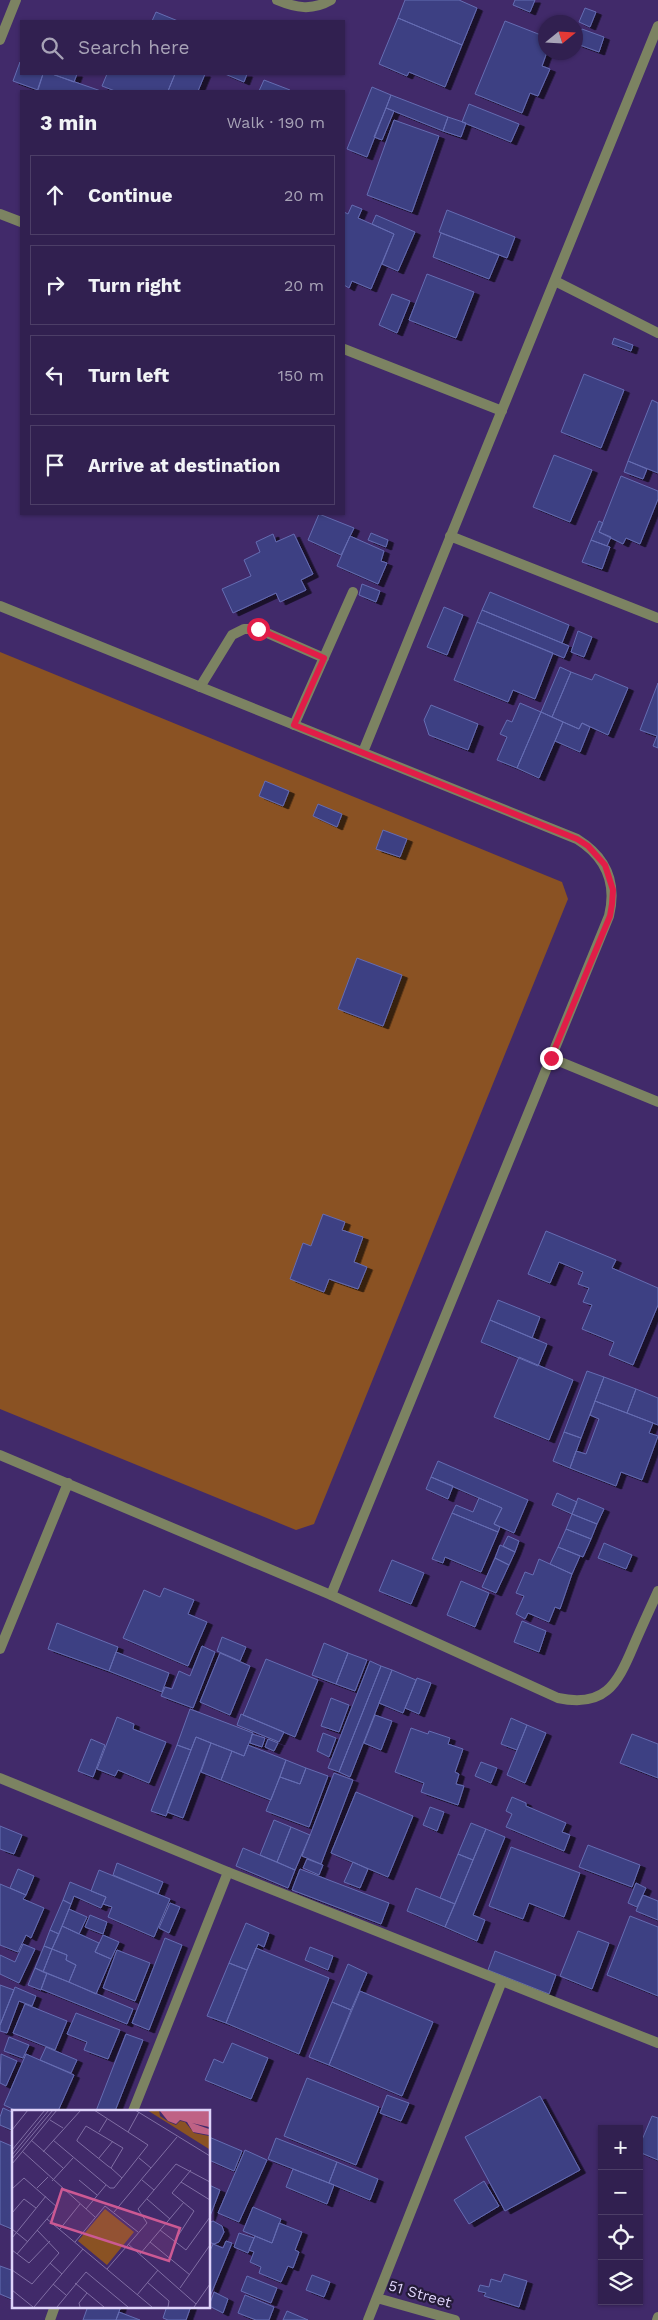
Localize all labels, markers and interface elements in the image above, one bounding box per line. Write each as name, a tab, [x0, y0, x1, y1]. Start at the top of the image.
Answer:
north arrow	[538, 15, 583, 60]
search box	[20, 20, 345, 75]
icon: search	[38, 34, 66, 62]
text: Search here	[78, 36, 189, 59]
text: 3 min	[40, 110, 97, 135]
text: Walk · 190 m	[227, 113, 325, 132]
icon: ahead	[41, 181, 69, 209]
text: Continue	[88, 184, 172, 207]
text: 20 m	[284, 186, 324, 205]
icon: right	[41, 271, 69, 299]
text: Turn right	[88, 274, 181, 297]
text: 20 m	[284, 276, 324, 295]
icon: left	[41, 361, 69, 389]
text: Turn left	[88, 364, 169, 387]
text: 150 m	[278, 366, 324, 385]
icon: arrive	[41, 451, 69, 479]
text: Arrive at destination	[88, 454, 280, 477]
route start	[247, 618, 270, 641]
route end	[540, 1047, 563, 1070]
inset map	[12, 2110, 210, 2308]
map controls	[598, 2125, 643, 2305]
button: +	[598, 2125, 643, 2170]
button: −	[598, 2170, 643, 2215]
button: locate	[598, 2215, 643, 2260]
button: layers	[598, 2260, 643, 2305]
street label: 51 Street	[386, 2276, 454, 2312]

